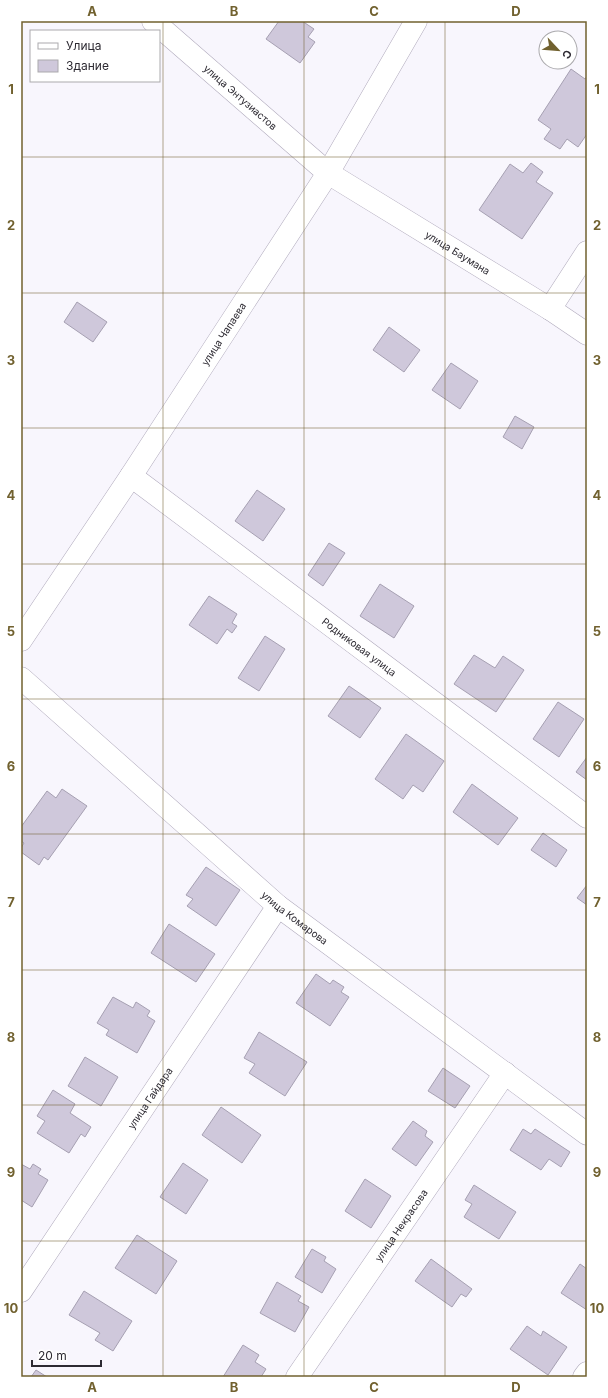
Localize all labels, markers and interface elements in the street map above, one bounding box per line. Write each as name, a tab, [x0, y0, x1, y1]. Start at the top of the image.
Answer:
text: A	[87, 3, 97, 19]
text: B	[230, 3, 239, 19]
text: C	[369, 3, 379, 19]
text: D	[511, 3, 521, 19]
legend	[30, 30, 160, 82]
north arrow	[538, 30, 578, 70]
text: Улица	[66, 38, 101, 53]
text: С	[559, 48, 575, 61]
text: Здание	[66, 58, 109, 73]
street label: улица Энтузиастов	[201, 62, 280, 132]
text: 1	[8, 81, 14, 97]
text: 1	[594, 81, 600, 97]
text: 2	[7, 217, 15, 233]
text: 2	[593, 217, 601, 233]
street label: улица Баумана	[423, 228, 492, 277]
street label: улица Чапаева	[199, 300, 248, 368]
text: 3	[7, 352, 15, 368]
text: 3	[593, 352, 601, 368]
text: 4	[7, 487, 16, 503]
text: 4	[593, 487, 602, 503]
street label: Родниковая улица	[320, 615, 399, 678]
text: 5	[7, 623, 15, 639]
text: 5	[593, 623, 601, 639]
text: 6	[7, 758, 15, 774]
text: 6	[593, 758, 601, 774]
street label: улица Комарова	[259, 888, 330, 947]
text: 7	[7, 894, 15, 910]
text: 7	[593, 894, 601, 910]
text: 8	[7, 1029, 15, 1045]
text: 8	[593, 1029, 601, 1045]
street label: улица Гайдара	[125, 1065, 175, 1131]
text: 9	[7, 1164, 15, 1180]
text: 9	[593, 1164, 601, 1180]
street label: улица Некрасова	[372, 1187, 430, 1264]
text: 10	[4, 1300, 18, 1316]
text: 10	[590, 1300, 604, 1316]
scale bar	[32, 1342, 101, 1368]
text: 20 m	[38, 1348, 67, 1363]
text: A	[87, 1379, 97, 1395]
text: B	[230, 1379, 239, 1395]
text: C	[369, 1379, 379, 1395]
text: D	[511, 1379, 521, 1395]

